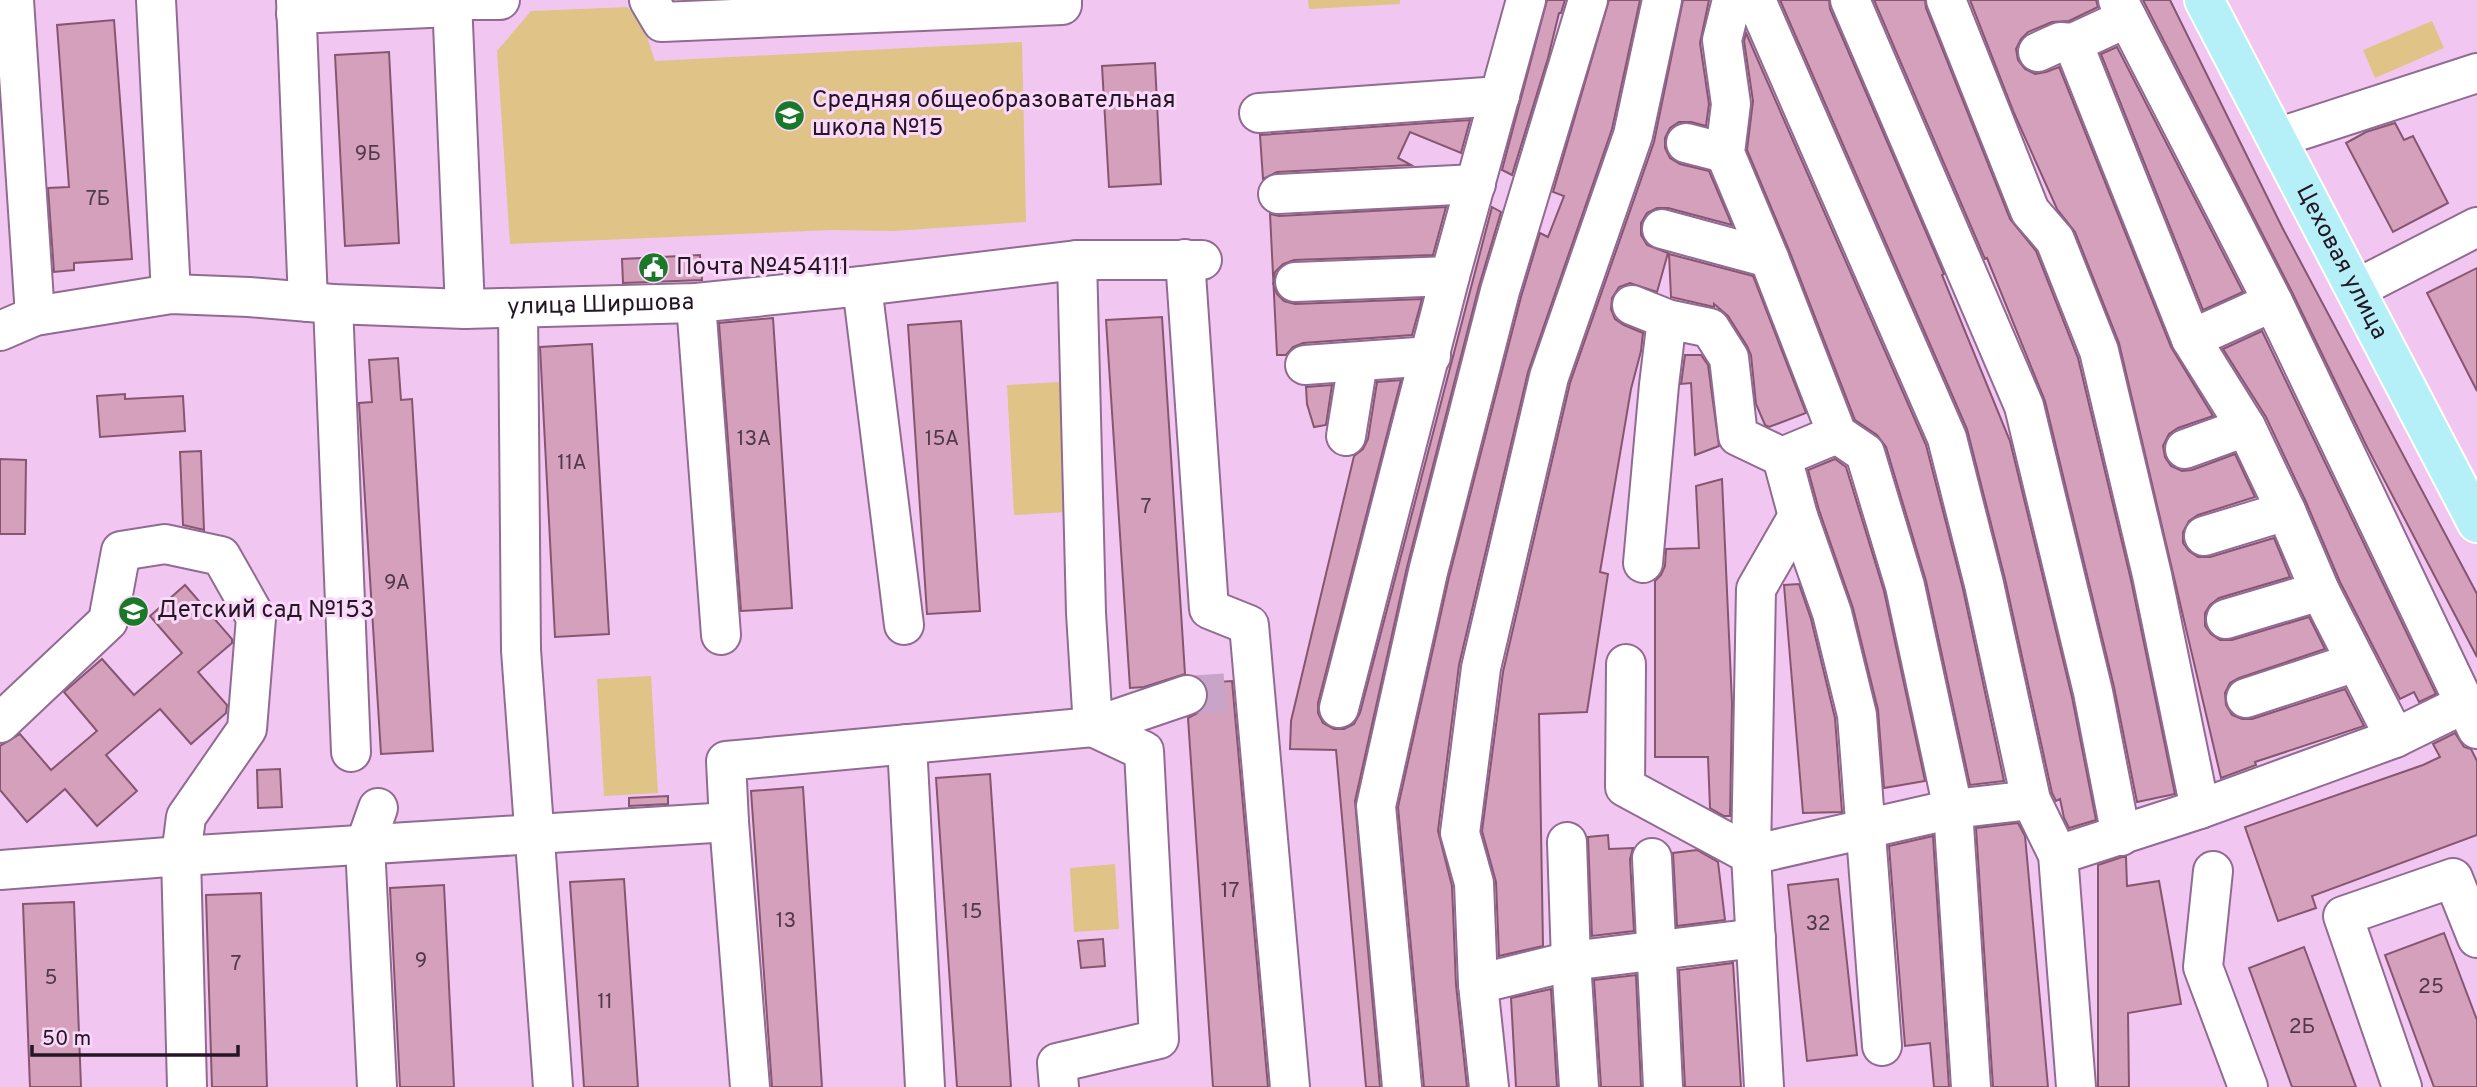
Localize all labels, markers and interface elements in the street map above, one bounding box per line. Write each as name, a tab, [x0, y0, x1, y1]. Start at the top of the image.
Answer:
place label: Средняя общеобразовательная школа №15	[812, 86, 1176, 144]
school or university icon: Средняя общеобразовательная школа №15	[772, 98, 806, 132]
house number: 9Б	[355, 141, 381, 168]
street label: Цеховая улица	[2288, 180, 2394, 345]
house number: 7Б	[86, 186, 110, 213]
public building icon: Почта №454111	[636, 251, 670, 285]
place label: Почта №454111	[676, 253, 849, 283]
street label: улица Ширшова	[507, 288, 695, 323]
house number: 13А	[737, 426, 771, 453]
house number: 15А	[925, 426, 959, 453]
house number: 11А	[557, 450, 587, 477]
house number: 7	[1141, 494, 1152, 521]
house number: 9А	[384, 570, 410, 597]
school or university icon: Детский сад №153	[117, 594, 151, 628]
place label: Детский сад №153	[157, 596, 374, 626]
house number: 17	[1221, 878, 1239, 905]
house number: 15	[962, 899, 982, 926]
house number: 13	[776, 908, 796, 935]
house number: 32	[1805, 911, 1831, 938]
house number: 9	[415, 948, 427, 975]
house number: 7	[231, 951, 242, 978]
house number: 5	[44, 965, 58, 992]
house number: 25	[2418, 974, 2444, 1001]
house number: 11	[597, 989, 613, 1016]
scale bar	[32, 1014, 238, 1058]
house number: 2Б	[2289, 1014, 2315, 1041]
text: 50 m	[42, 1026, 91, 1053]

